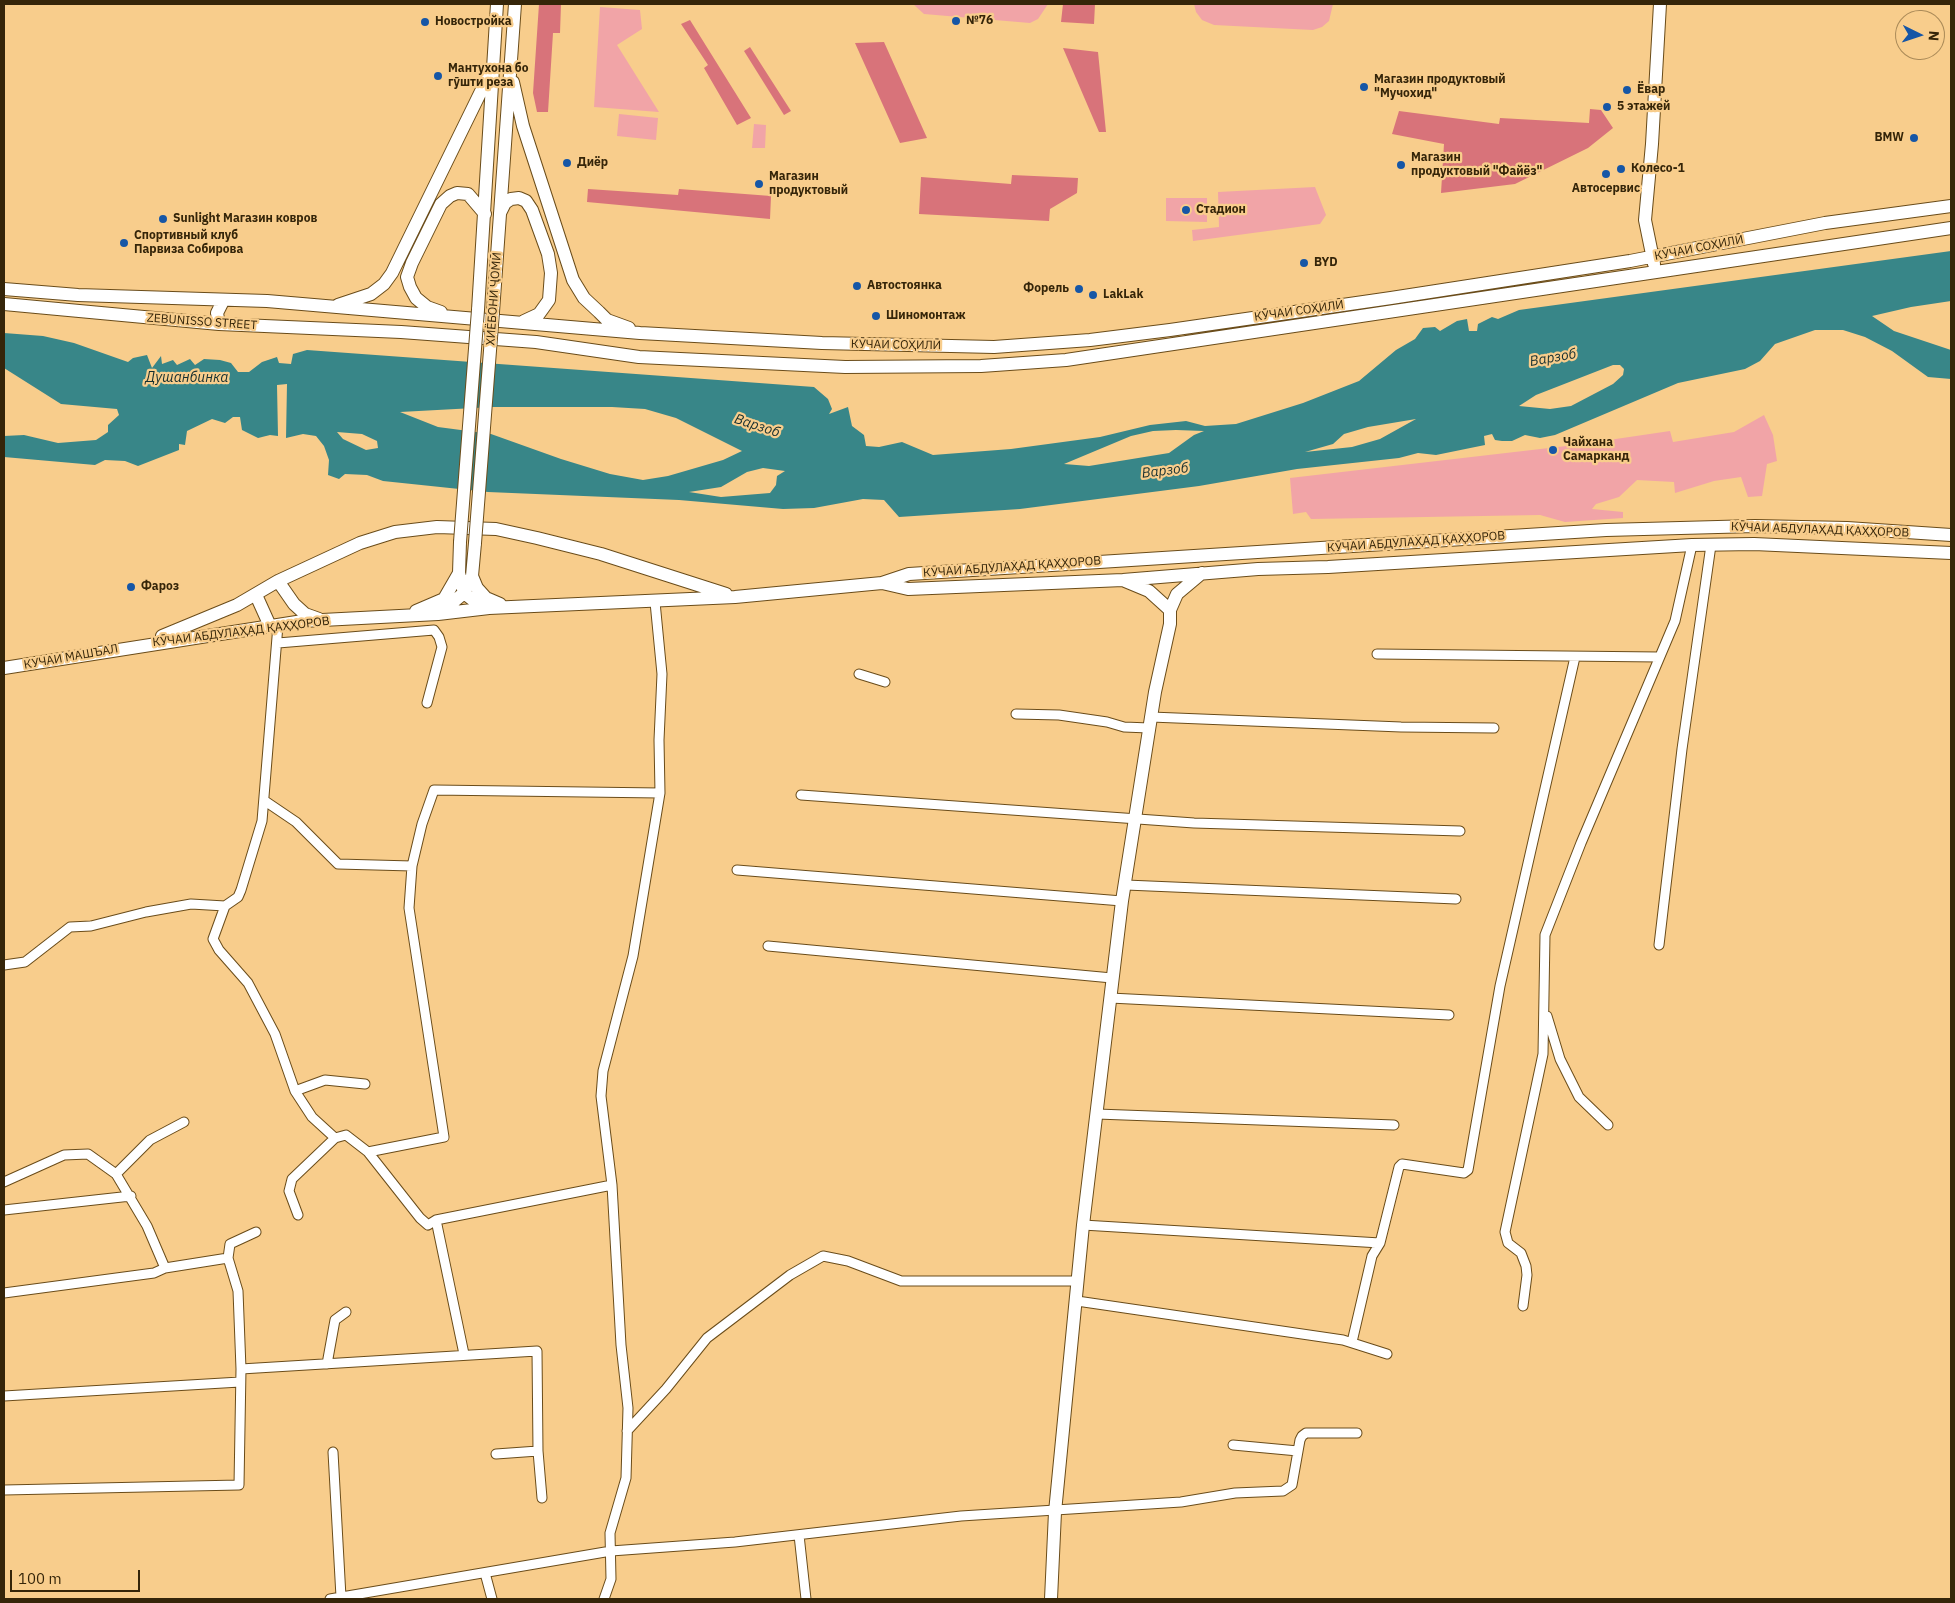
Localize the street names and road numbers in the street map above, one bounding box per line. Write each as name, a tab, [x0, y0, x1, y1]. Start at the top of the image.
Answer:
street label: КӮЧАИ СОҲИЛӢ	[1653, 232, 1745, 264]
street label: ХИЁБОНИ ҶОМӢ	[484, 252, 504, 346]
street label: КӮЧАИ СОҲИЛӢ	[1253, 298, 1345, 324]
street label: ZEBUNISSO STREET	[146, 311, 258, 333]
street label: КӮЧАИ СОҲИЛӢ	[851, 337, 941, 353]
street label: КӮЧАИ АБДУЛАҲАД ҚАҲҲОРОВ	[1731, 520, 1909, 540]
street label: КӮЧАИ АБДУЛАҲАД ҚАҲҲОРОВ	[1327, 529, 1505, 555]
street label: КӮЧАИ АБДУЛАҲАД ҚАҲҲОРОВ	[923, 554, 1101, 580]
street label: КӮЧАИ АБДУЛАҲАД ҚАҲҲОРОВ	[152, 614, 330, 650]
street label: КУЧАИ МАШЪАЛ	[23, 642, 119, 672]

